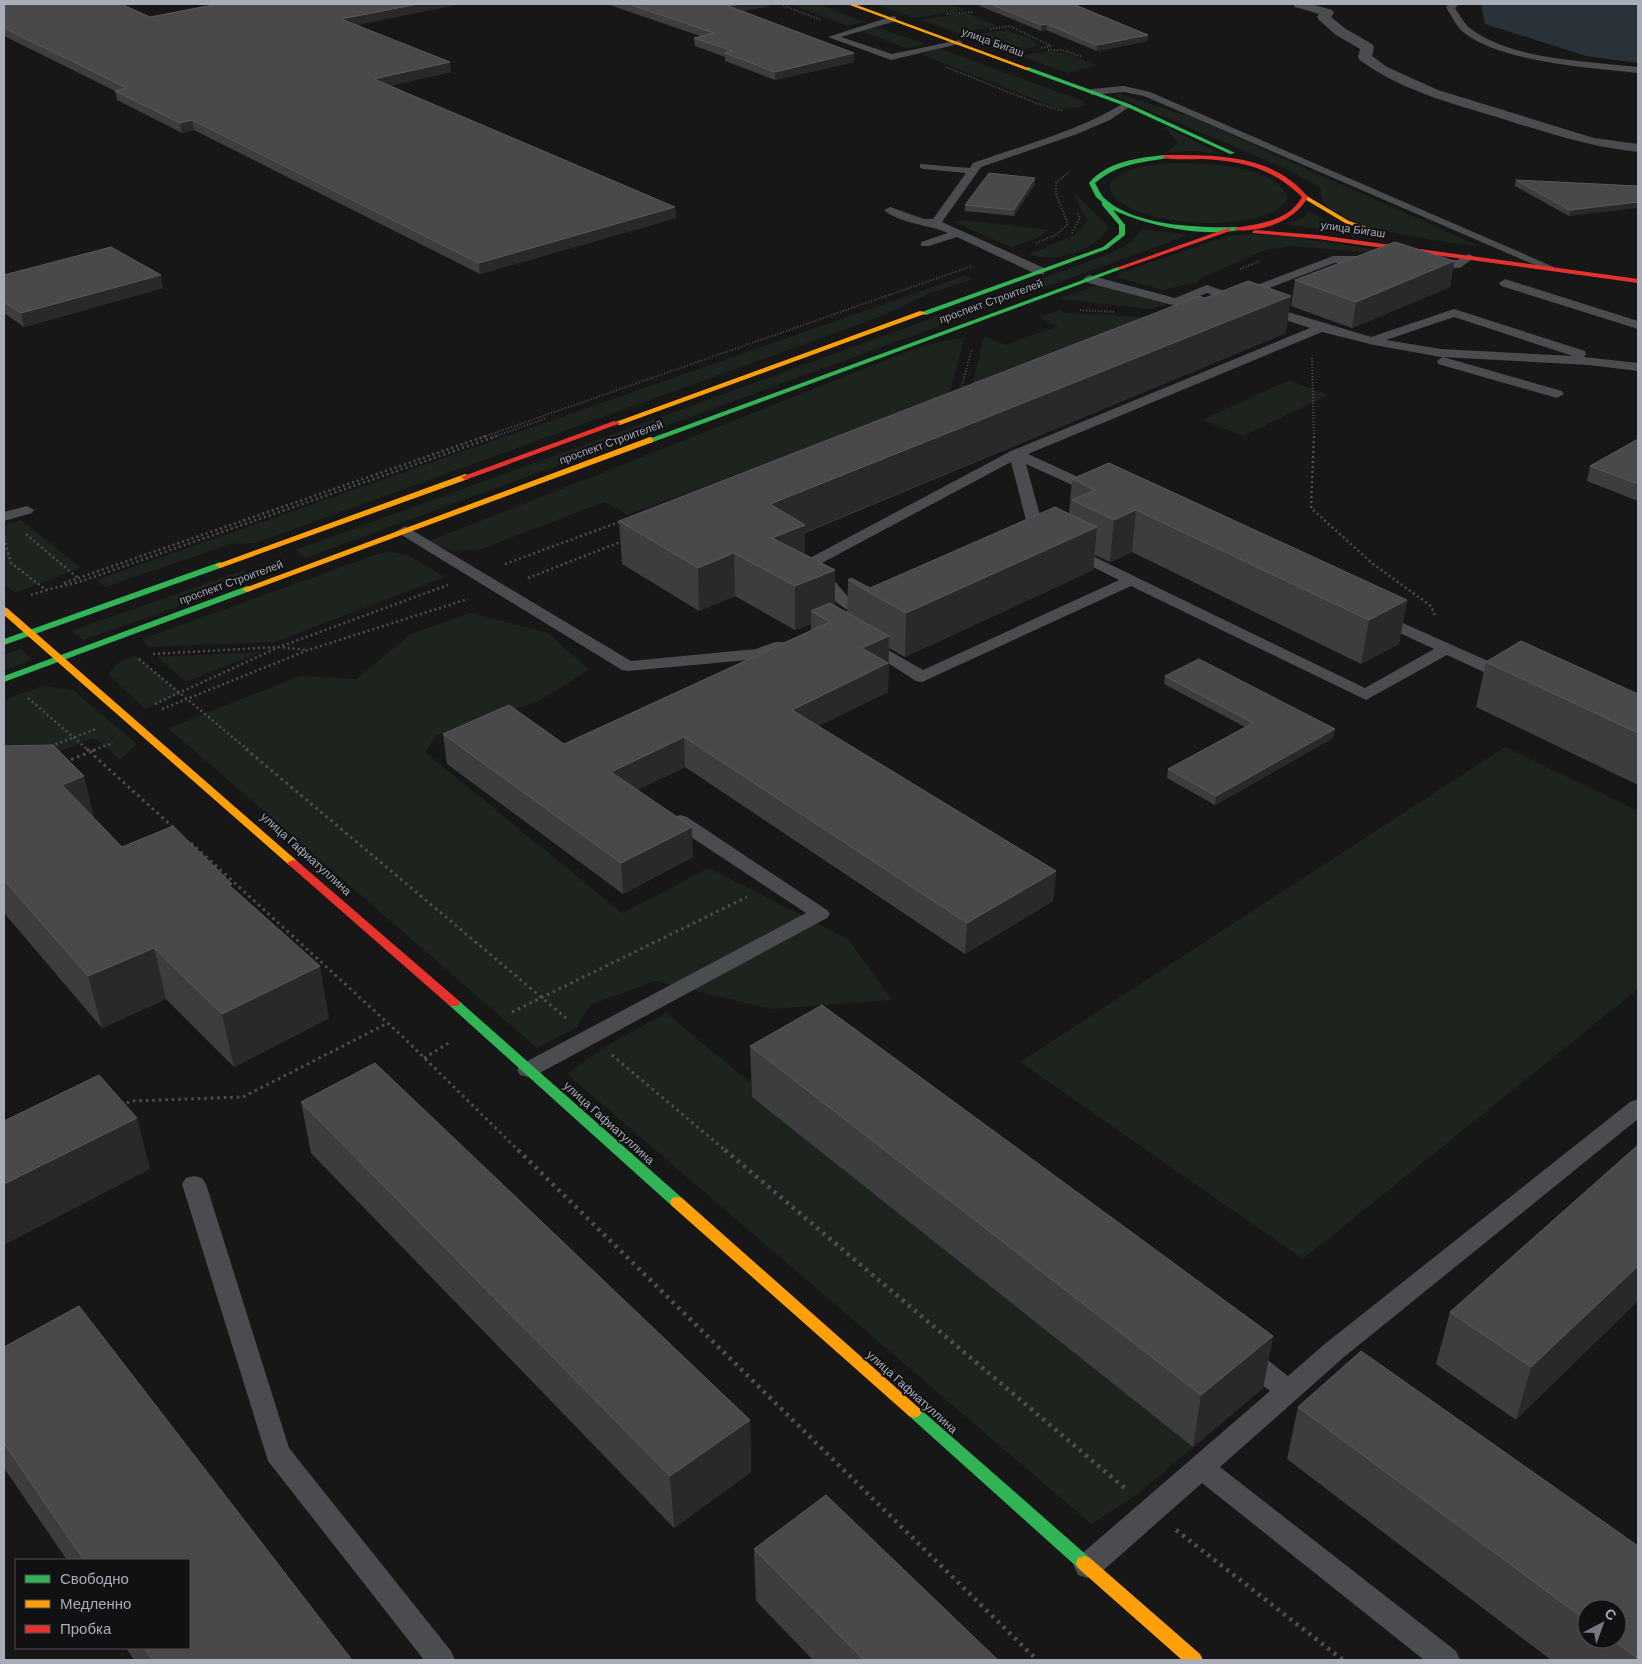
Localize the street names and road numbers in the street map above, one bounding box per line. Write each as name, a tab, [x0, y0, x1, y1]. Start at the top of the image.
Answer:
street label: улица Бигаш	[960, 24, 1026, 60]
street label: улица Бигаш	[1320, 218, 1386, 240]
street label: проспект Строителей	[937, 276, 1045, 326]
street label: проспект Строителей	[557, 417, 665, 467]
street label: проспект Строителей	[177, 557, 285, 607]
street label: улица Гафиатуллина	[257, 809, 355, 899]
street label: улица Гафиатуллина	[560, 1078, 658, 1168]
street label: улица Гафиатуллина	[863, 1347, 961, 1437]

